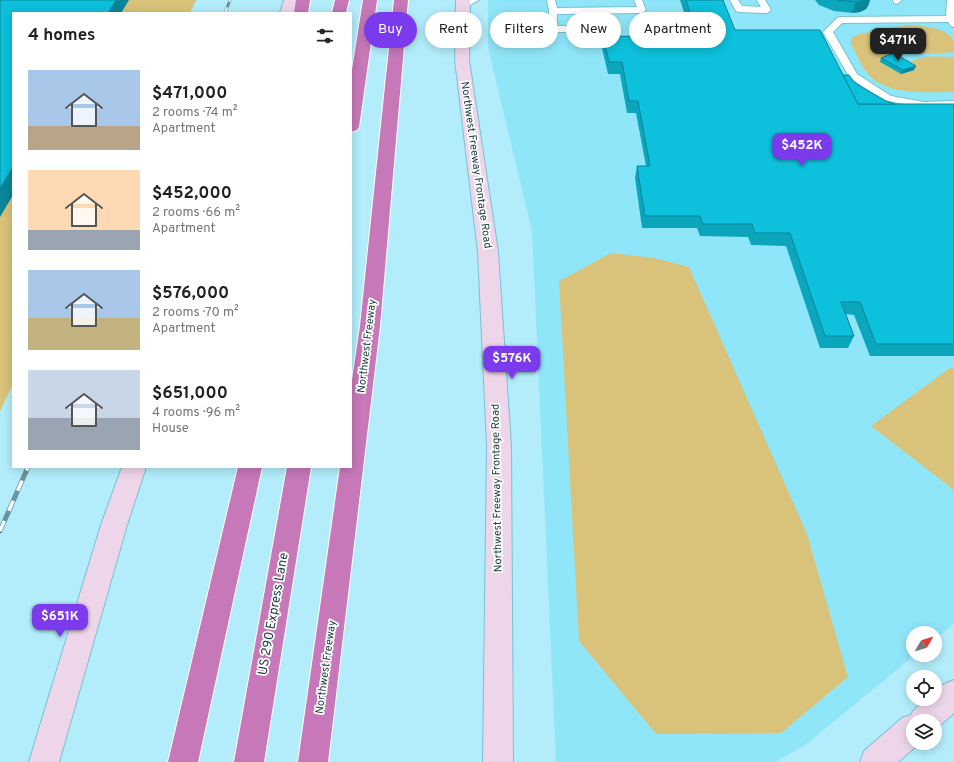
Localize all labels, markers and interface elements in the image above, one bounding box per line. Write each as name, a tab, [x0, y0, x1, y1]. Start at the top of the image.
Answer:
chip: Buy	[364, 12, 417, 48]
chip: Rent	[425, 12, 482, 48]
chip: Filters	[490, 12, 558, 48]
chip: New	[566, 12, 621, 48]
chip: Apartment	[629, 12, 726, 48]
text: 4 homes	[28, 25, 95, 47]
icon: filters	[314, 25, 336, 47]
pin: $471K	[870, 28, 926, 62]
text: $471K	[879, 33, 917, 49]
street label: Northwest Freeway Frontage Road	[457, 81, 495, 249]
text: $471,000	[152, 83, 227, 105]
icon: home	[60, 86, 108, 134]
text: 2 rooms · 74 m²	[152, 105, 237, 121]
text: Apartment	[152, 121, 215, 137]
pin: $452K	[774, 133, 830, 167]
text: $452K	[781, 138, 823, 154]
text: $452,000	[152, 183, 232, 205]
icon: home	[60, 186, 108, 234]
text: 2 rooms · 66 m²	[152, 205, 240, 221]
text: Apartment	[152, 221, 215, 237]
text: $576,000	[152, 283, 229, 305]
icon: home	[60, 286, 108, 334]
street label: Northwest Freeway	[354, 298, 380, 394]
text: 2 rooms · 70 m²	[152, 305, 239, 321]
text: Apartment	[152, 321, 215, 337]
pin: $576K	[484, 346, 540, 380]
text: $576K	[492, 351, 532, 367]
text: $651,000	[152, 383, 228, 405]
icon: home	[60, 386, 108, 434]
street label: Northwest Freeway Frontage Road	[489, 404, 505, 572]
text: 4 rooms · 96 m²	[152, 405, 240, 421]
text: House	[152, 421, 189, 437]
street label: US 290 Express Lane	[255, 551, 293, 677]
pin: $651K	[32, 604, 88, 638]
text: $651K	[41, 609, 79, 625]
street label: Northwest Freeway	[313, 619, 340, 715]
north arrow	[906, 626, 942, 662]
map controls	[906, 626, 942, 750]
button: locate	[906, 670, 942, 706]
button: layers	[906, 714, 942, 750]

